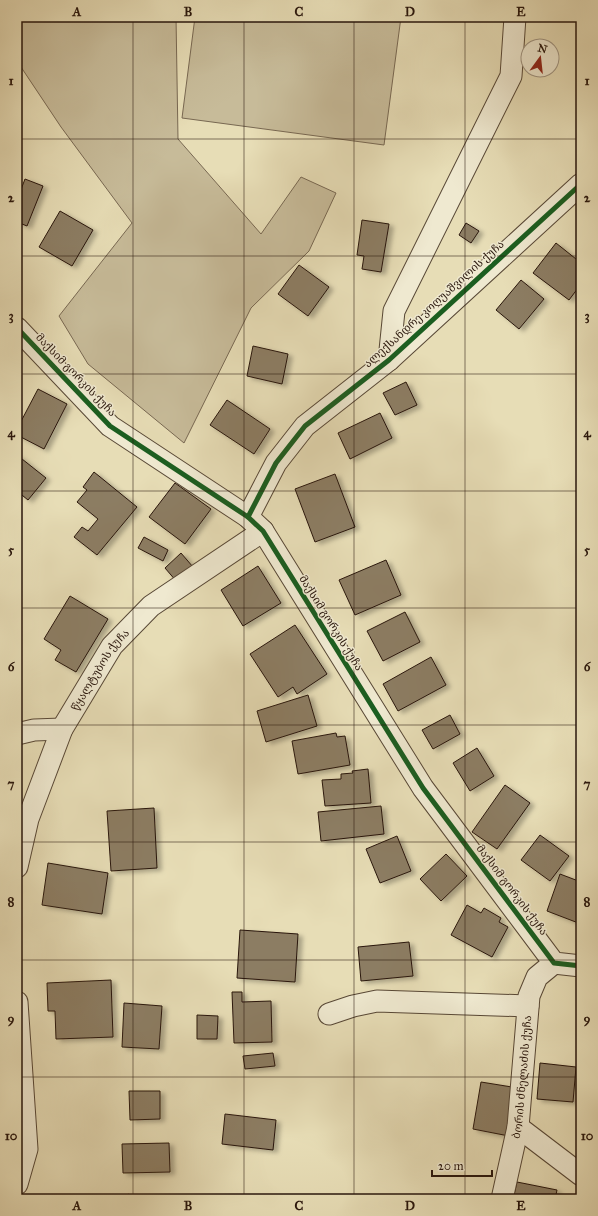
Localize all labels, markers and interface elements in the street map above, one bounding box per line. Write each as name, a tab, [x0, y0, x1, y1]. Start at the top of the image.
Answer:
text: A	[72, 4, 82, 20]
text: B	[184, 4, 193, 20]
text: C	[295, 4, 304, 20]
text: D	[405, 4, 415, 20]
text: E	[516, 4, 526, 20]
north arrow	[520, 38, 560, 78]
text: N	[536, 41, 549, 56]
text: 1	[8, 73, 14, 89]
text: 1	[584, 73, 590, 89]
text: 2	[8, 190, 15, 206]
text: 2	[584, 190, 591, 206]
street label: ალექსანდრე კოღუაშვილის ქუჩა	[361, 238, 507, 370]
text: 3	[8, 308, 14, 324]
text: 3	[584, 308, 590, 324]
street label: მაქსიმ გორკის ქუჩა	[33, 331, 119, 419]
text: 4	[7, 425, 15, 441]
text: 4	[583, 425, 591, 441]
text: 5	[8, 542, 15, 558]
text: 5	[584, 542, 591, 558]
street label: მაქსიმ გორკის ქუჩა	[296, 573, 366, 673]
street label: წყალტუბოს ქუჩა	[68, 626, 132, 713]
text: 6	[8, 659, 16, 675]
text: 6	[584, 659, 592, 675]
text: 7	[8, 776, 15, 792]
text: 7	[584, 776, 591, 792]
street label: მაქსიმ გორკის ქუჩა	[474, 842, 550, 938]
text: 8	[8, 894, 15, 910]
text: 8	[584, 894, 591, 910]
text: 9	[8, 1011, 15, 1027]
text: 9	[584, 1011, 591, 1027]
street label: ბორის ძნელაძის ქუჩა	[509, 1015, 534, 1140]
text: 10	[5, 1128, 18, 1144]
text: 10	[581, 1128, 594, 1144]
scale bar	[432, 1152, 492, 1178]
text: 20 m	[438, 1159, 464, 1173]
text: A	[72, 1198, 82, 1214]
text: B	[184, 1198, 193, 1214]
text: C	[295, 1198, 304, 1214]
text: D	[405, 1198, 415, 1214]
text: E	[516, 1198, 526, 1214]

